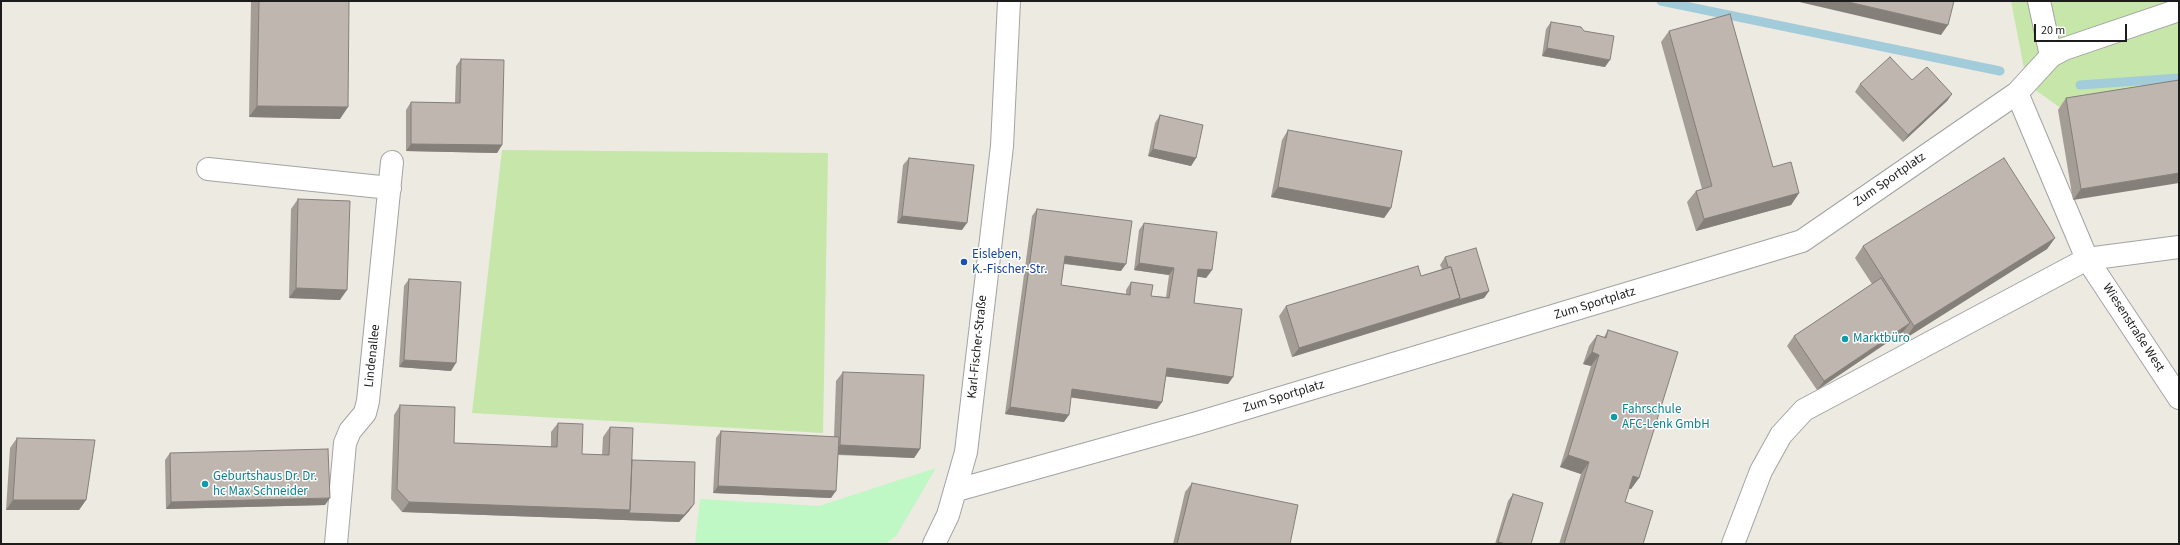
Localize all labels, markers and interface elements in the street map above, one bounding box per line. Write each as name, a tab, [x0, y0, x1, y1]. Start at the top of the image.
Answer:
scale bar	[2036, 16, 2129, 42]
text: 20 m	[2041, 22, 2065, 39]
street label: Zum Sportplatz	[1851, 149, 1929, 211]
place label: Eisleben, K.-Fischer-Str.	[972, 247, 1047, 278]
marker: Eisleben, K.-Fischer-Str.	[959, 257, 969, 267]
street label: Wiesenstraße West	[2099, 281, 2167, 375]
street label: Zum Sportplatz	[1553, 284, 1637, 324]
street label: Karl-Fischer-Straße	[965, 294, 991, 400]
street label: Lindenallee	[362, 324, 384, 388]
place label: Marktbüro	[1853, 331, 1910, 347]
marker: Marktbüro	[1840, 334, 1850, 344]
street label: Zum Sportplatz	[1242, 377, 1326, 417]
place label: Fahrschule AFC-Lenk GmbH	[1622, 402, 1710, 433]
marker: Fahrschule AFC-Lenk GmbH	[1609, 412, 1619, 422]
place label: Geburtshaus Dr. Dr. hc Max Schneider	[213, 469, 317, 500]
marker: Geburtshaus Dr. Dr. hc Max Schneider	[200, 479, 210, 489]

